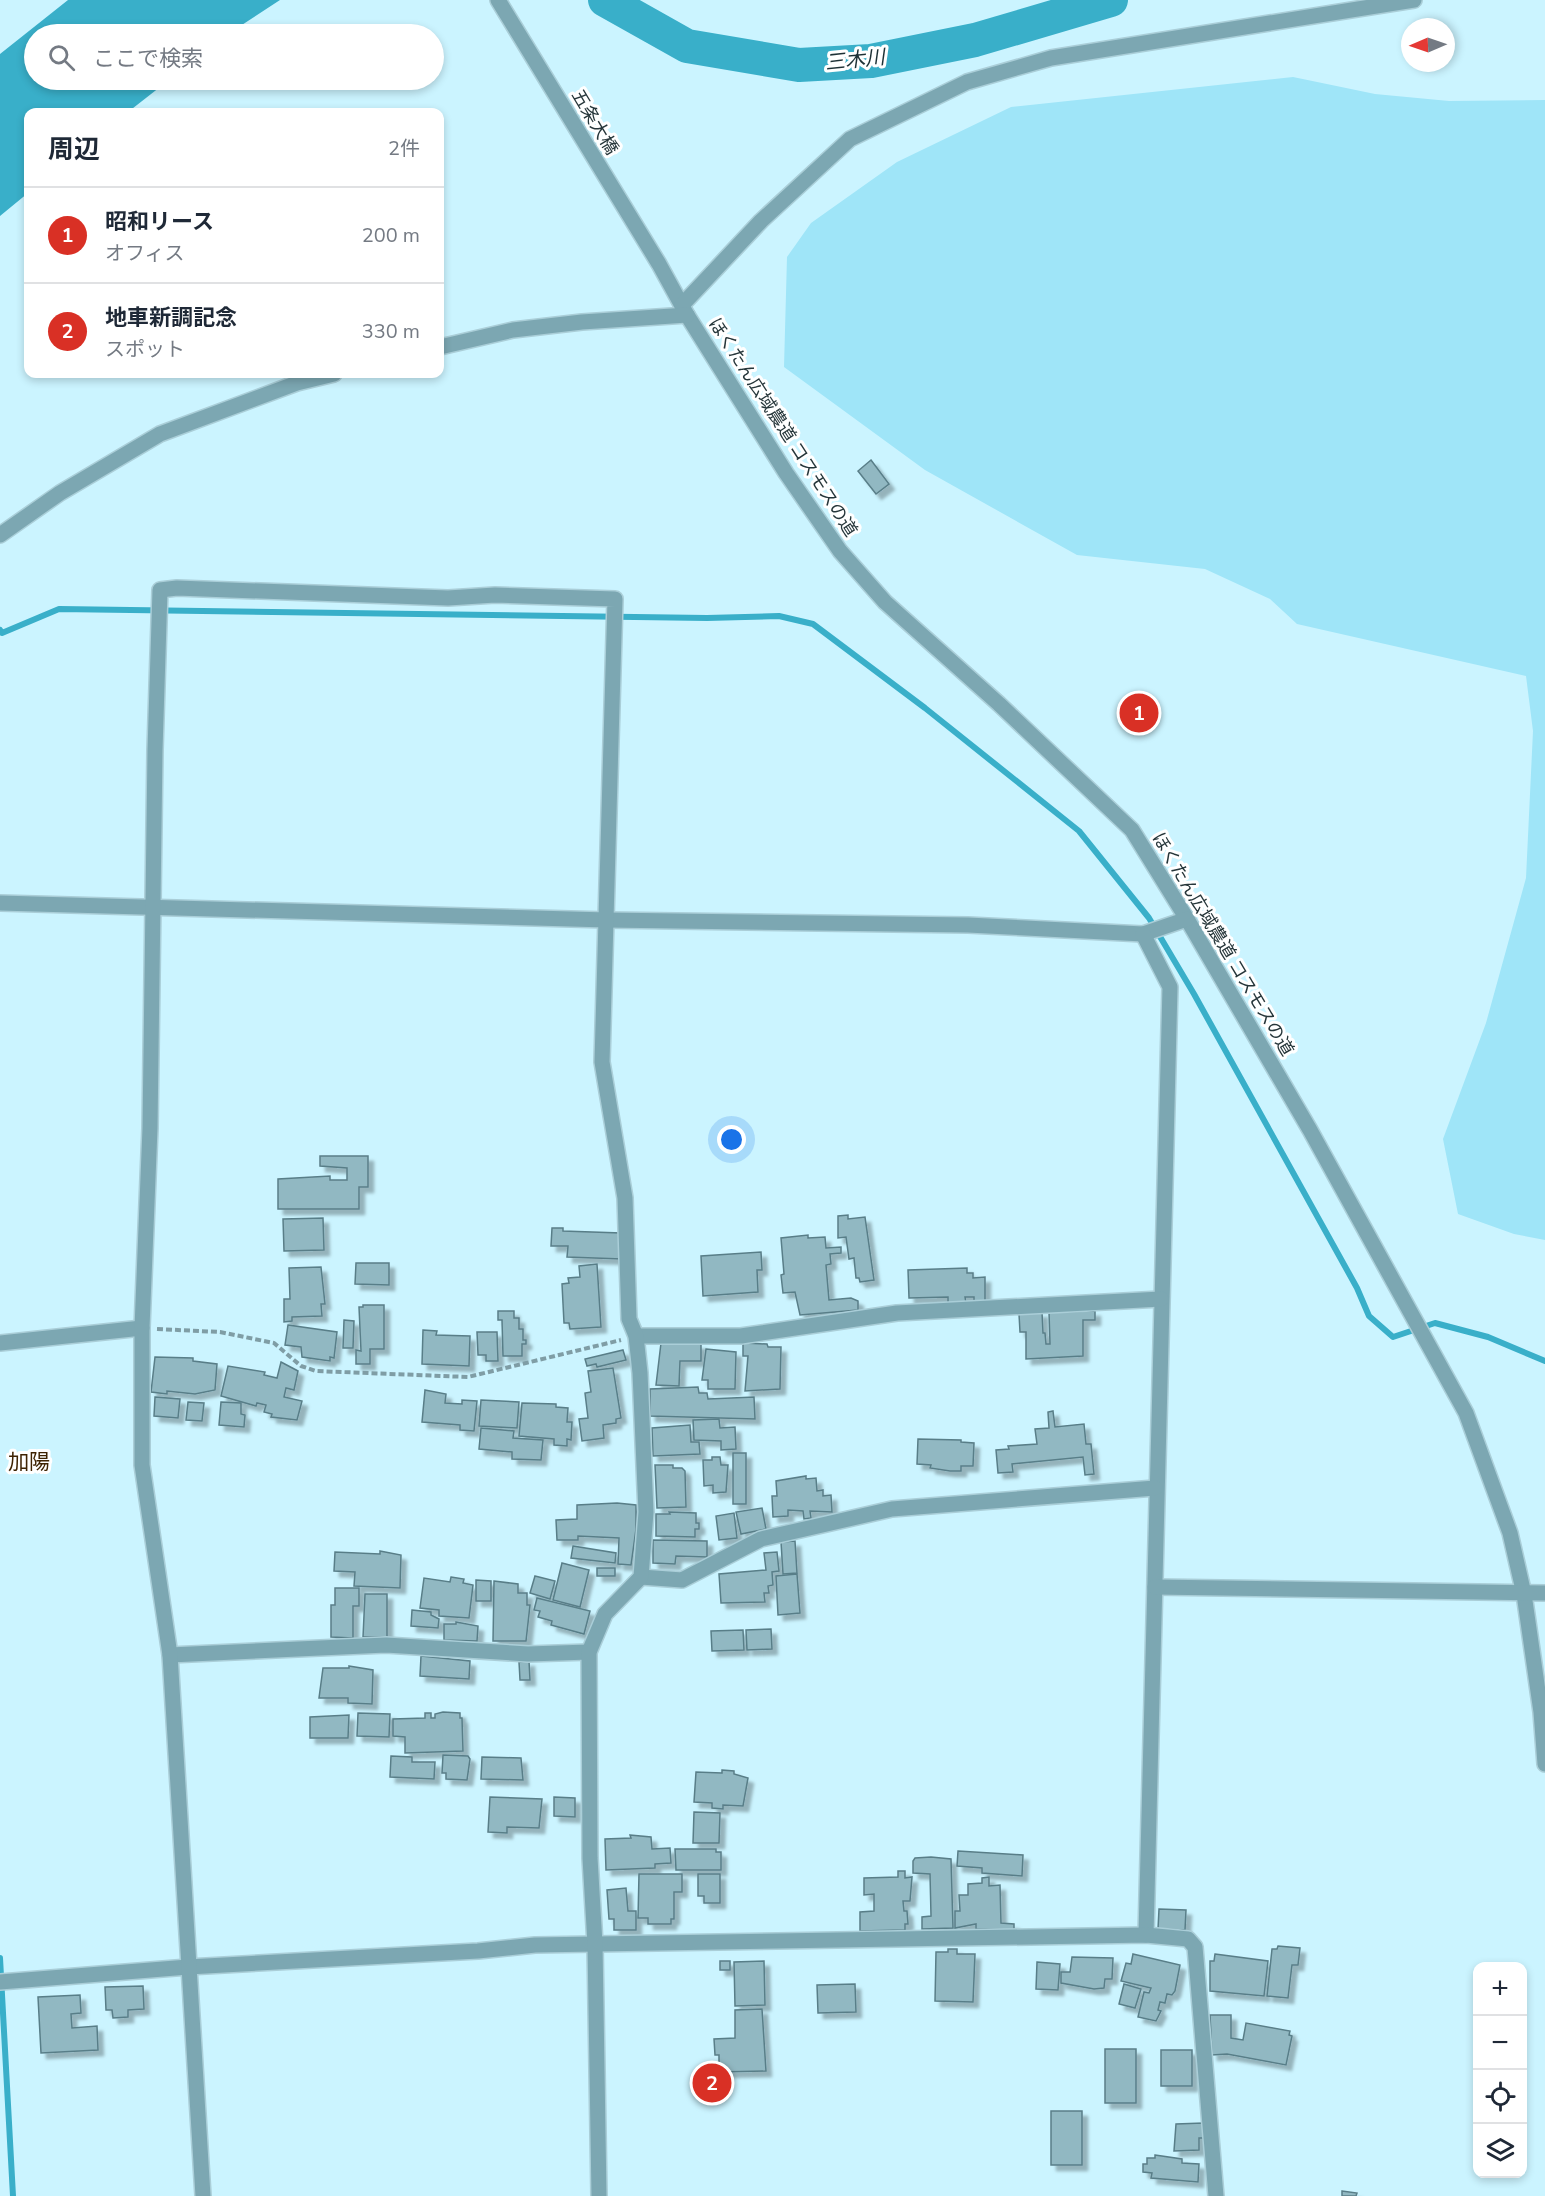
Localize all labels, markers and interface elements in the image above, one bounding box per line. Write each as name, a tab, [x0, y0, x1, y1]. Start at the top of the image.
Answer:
north arrow	[1401, 18, 1455, 72]
search box	[24, 24, 444, 90]
icon: search	[45, 41, 78, 74]
water label: 三木川	[824, 43, 888, 77]
text: ここで検索	[93, 44, 203, 74]
street label: 五条大橋	[566, 85, 624, 159]
text: 周辺	[48, 132, 100, 167]
text: 2件	[388, 135, 420, 162]
text: 昭和リース	[105, 207, 214, 237]
text: 1	[62, 222, 74, 249]
text: 200 m	[362, 222, 420, 249]
text: オフィス	[105, 240, 185, 267]
text: 地車新調記念	[105, 303, 237, 333]
street label: ほくたん広域農道 コスモスの道	[703, 313, 863, 541]
text: 2	[62, 318, 74, 345]
text: 330 m	[362, 318, 420, 345]
text: スポット	[105, 336, 185, 363]
pin: 1	[1120, 690, 1158, 736]
street label: ほくたん広域農道 コスモスの道	[1147, 828, 1299, 1060]
your location	[717, 1125, 746, 1154]
district label: 加陽	[8, 1448, 50, 1476]
map controls	[1473, 1962, 1527, 2178]
button: +	[1473, 1962, 1527, 2016]
button: −	[1473, 2016, 1527, 2070]
pin: 2	[692, 2060, 732, 2106]
button: locate	[1473, 2070, 1527, 2124]
button: layers	[1473, 2124, 1527, 2178]

